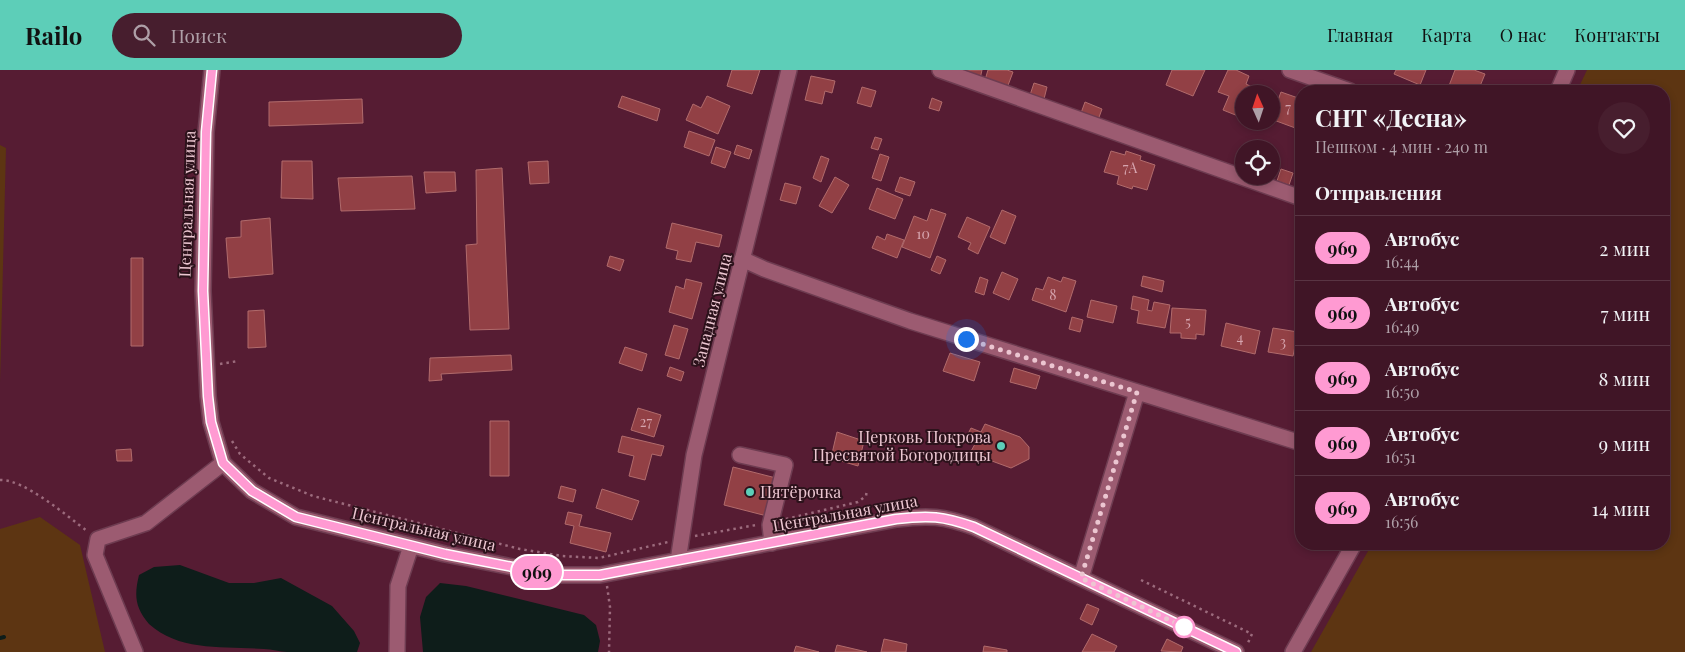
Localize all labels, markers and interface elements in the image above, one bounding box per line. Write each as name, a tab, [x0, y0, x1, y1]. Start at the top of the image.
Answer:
search box	[112, 13, 462, 58]
text: Railo	[25, 19, 82, 51]
icon: search	[130, 21, 158, 49]
text: Поиск	[170, 22, 227, 48]
text: Главная	[1327, 23, 1393, 47]
text: Карта	[1421, 23, 1472, 47]
text: О нас	[1500, 23, 1546, 47]
text: Контакты	[1574, 23, 1660, 47]
north arrow	[1235, 85, 1280, 130]
map controls	[1235, 85, 1280, 185]
house number: 7	[1285, 98, 1291, 117]
text: СНТ «Десна»	[1315, 101, 1467, 133]
button: heart	[1598, 102, 1650, 154]
street label: Центральная улица	[173, 130, 200, 278]
text: Пешком · 4 мин · 240 m	[1315, 136, 1488, 157]
button: locate	[1235, 140, 1280, 185]
house number: 7А	[1123, 158, 1137, 177]
text: Отправления	[1315, 179, 1442, 205]
house number: 10	[916, 224, 930, 243]
text: Автобус	[1385, 225, 1460, 251]
text: 2 мин	[1599, 235, 1650, 261]
text: 969	[1327, 236, 1358, 260]
street label: Западная улица	[687, 251, 736, 369]
text: 16:44	[1385, 251, 1419, 272]
house number: 8	[1049, 285, 1057, 304]
text: Автобус	[1385, 290, 1460, 316]
text: 7 мин	[1601, 300, 1650, 326]
text: 969	[1327, 301, 1358, 325]
house number: 5	[1185, 312, 1191, 331]
text: 16:49	[1385, 316, 1420, 337]
your location	[954, 327, 979, 352]
house number: 4	[1237, 328, 1244, 347]
house number: 3	[1280, 332, 1286, 351]
text: Автобус	[1385, 355, 1460, 381]
text: 8 мин	[1598, 365, 1650, 391]
text: 969	[1327, 366, 1358, 390]
text: 16:50	[1385, 381, 1420, 402]
house number: 27	[640, 412, 653, 431]
text: Автобус	[1385, 420, 1460, 446]
place label: Церковь Покрова Пресвятой Богородицы	[813, 426, 991, 465]
text: 9 мин	[1599, 430, 1650, 456]
text: 969	[1327, 431, 1358, 455]
marker: Церковь Покрова Пресвятой Богородицы	[995, 440, 1007, 452]
text: 16:51	[1385, 446, 1416, 467]
place label: Пятёрочка	[760, 481, 841, 502]
text: Автобус	[1385, 485, 1460, 511]
marker: Пятёрочка	[744, 486, 756, 498]
street label: Центральная улица	[771, 489, 919, 536]
text: 14 мин	[1592, 495, 1650, 521]
text: 969	[1327, 496, 1358, 520]
street label: Центральная улица	[350, 502, 498, 555]
text: 16:56	[1385, 511, 1418, 532]
line badge: 969	[508, 556, 566, 588]
text: 969	[522, 560, 552, 584]
unlabelled marker	[1173, 616, 1195, 638]

